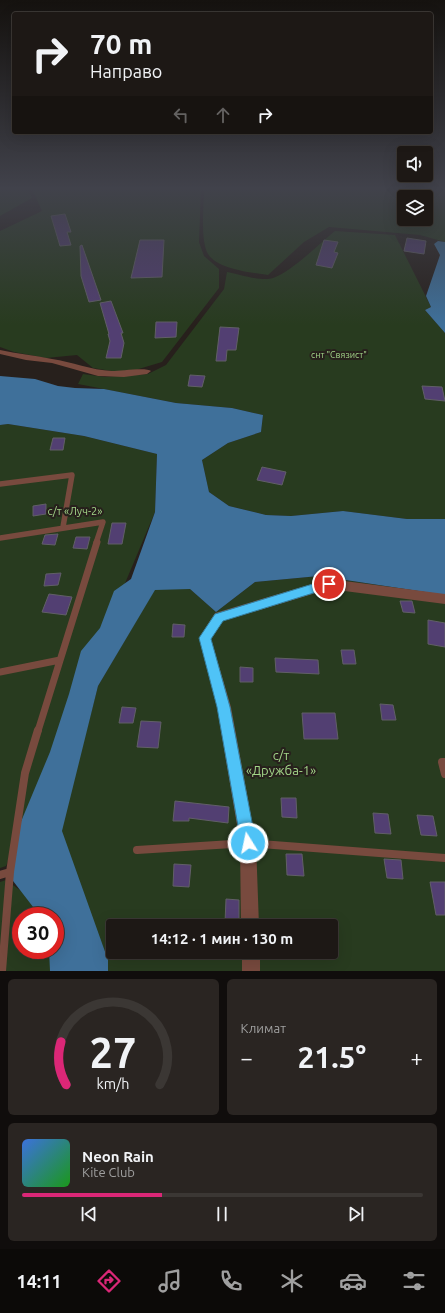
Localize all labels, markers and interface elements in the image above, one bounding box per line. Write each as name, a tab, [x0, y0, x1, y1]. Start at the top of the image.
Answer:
icon: right	[24, 28, 76, 80]
text: 70 m	[90, 28, 152, 59]
text: Направо	[90, 61, 162, 81]
icon: left	[170, 104, 192, 126]
icon: ahead	[212, 104, 234, 126]
icon: right	[254, 104, 276, 126]
map controls	[397, 146, 433, 226]
button: sound	[397, 146, 433, 182]
button: layers	[397, 190, 433, 226]
park label: снт "Связист"	[311, 350, 367, 360]
park label: с/т «Луч-2»	[48, 505, 102, 517]
pin	[312, 567, 346, 601]
icon: arrive	[318, 573, 340, 595]
park label: с/т «Дружба-1»	[246, 748, 316, 777]
position arrow	[227, 822, 269, 864]
speed limit sign: 30	[12, 907, 64, 959]
text: 14:12 · 1 мин · 130 m	[151, 930, 293, 947]
text: Климат	[241, 1021, 286, 1035]
text: 27	[90, 1029, 137, 1076]
text: 21.5°	[297, 1040, 366, 1074]
text: −	[241, 1045, 253, 1070]
text: +	[411, 1045, 423, 1070]
text: km/h	[97, 1076, 130, 1092]
text: Neon Rain	[82, 1148, 154, 1165]
text: Kite Club	[82, 1165, 135, 1179]
icon: previous	[78, 1203, 100, 1225]
icon: pause	[211, 1203, 233, 1225]
icon: next	[345, 1203, 367, 1225]
icon: directions	[95, 1267, 123, 1295]
icon: music	[156, 1267, 184, 1295]
icon: phone	[217, 1267, 245, 1295]
icon: climate	[278, 1267, 306, 1295]
icon: car	[339, 1267, 367, 1295]
icon: filters	[400, 1267, 428, 1295]
text: 14:11	[17, 1271, 62, 1291]

